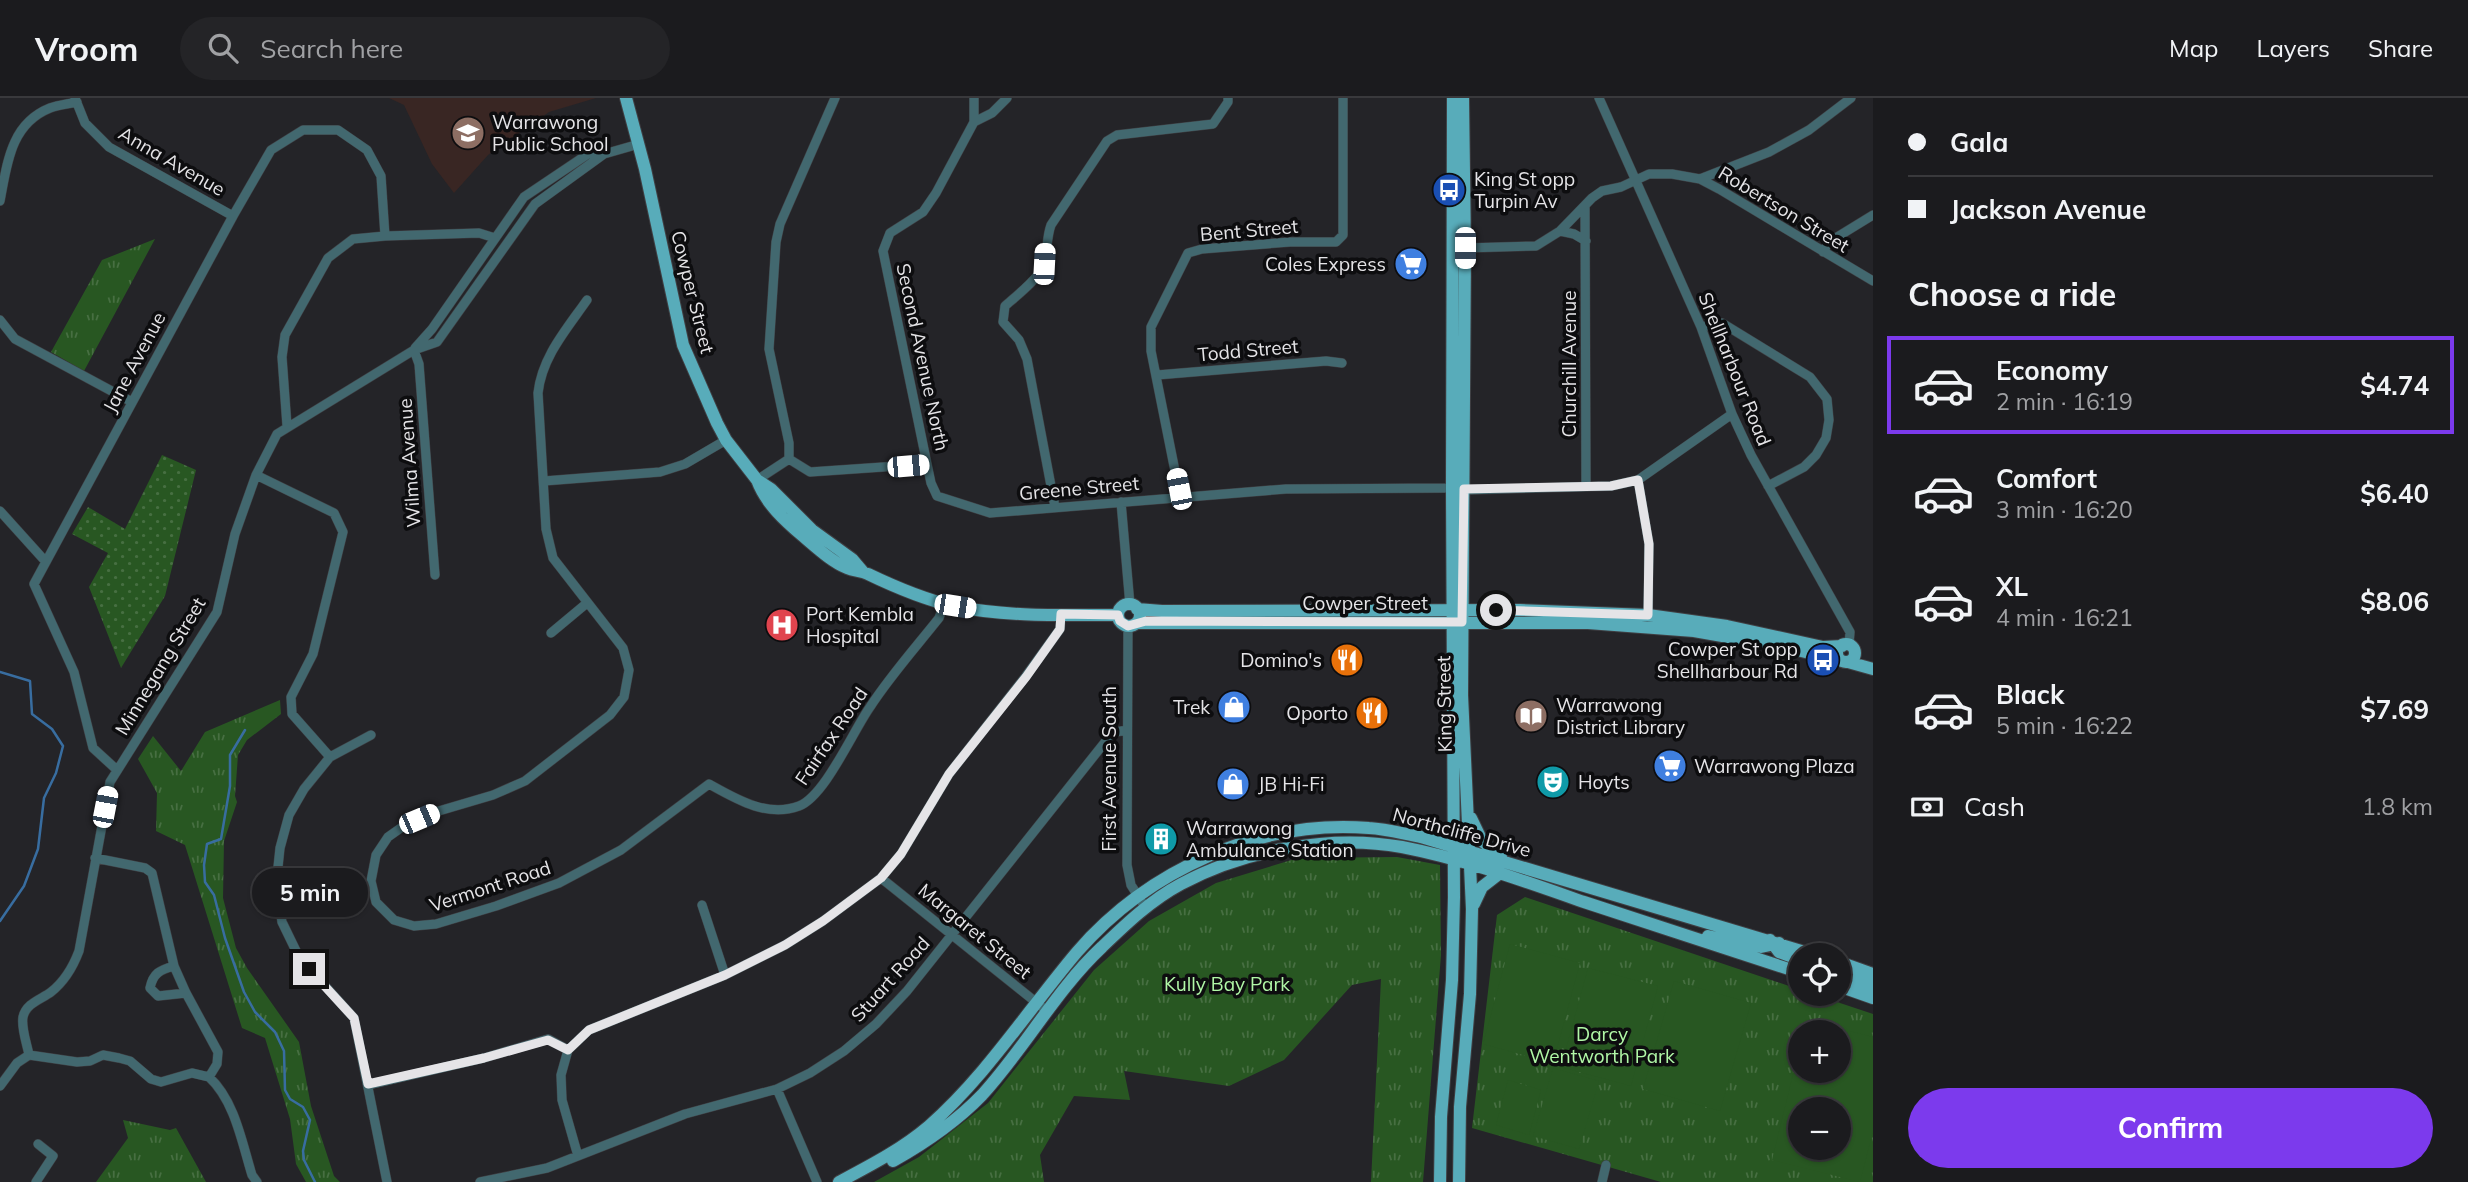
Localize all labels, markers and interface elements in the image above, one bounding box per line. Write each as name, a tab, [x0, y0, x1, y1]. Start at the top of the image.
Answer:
search box	[180, 17, 670, 80]
text: Vroom	[35, 28, 138, 69]
icon: search	[204, 29, 242, 67]
text: Search here	[260, 32, 403, 65]
text: Map	[2169, 33, 2218, 63]
text: Layers	[2256, 33, 2330, 63]
text: Share	[2368, 33, 2433, 63]
place label: Warrawong Public School	[492, 110, 609, 156]
school or university icon: Warrawong Public School	[449, 114, 487, 152]
street label: Anna Avenue	[115, 121, 229, 201]
text: Gala	[1950, 126, 2008, 159]
street label: Robertson Street	[1714, 160, 1854, 258]
place label: King St opp Turpin Av	[1474, 167, 1575, 213]
bus stop icon: King St opp Turpin Av	[1430, 171, 1468, 209]
text: Jackson Avenue	[1950, 193, 2146, 226]
street label: Bent Street	[1199, 214, 1299, 246]
car	[1455, 227, 1476, 269]
street label: Cowper Street	[666, 228, 720, 356]
car	[1033, 242, 1056, 286]
supermarket icon: Coles Express	[1392, 245, 1430, 283]
place label: Coles Express	[1265, 252, 1386, 276]
street label: Second Avenue North	[891, 261, 955, 453]
text: Choose a ride	[1908, 274, 2116, 314]
street label: Shellharbour Road	[1693, 289, 1777, 449]
street label: Churchill Avenue	[1557, 290, 1581, 438]
street label: Jane Avenue	[98, 308, 170, 416]
street label: Todd Street	[1197, 334, 1300, 366]
icon: car	[1912, 354, 1975, 417]
text: Economy	[1996, 354, 2108, 387]
text: $4.74	[2360, 369, 2429, 402]
text: 2 min · 16:19	[1996, 387, 2133, 416]
street label: Wilma Avenue	[393, 398, 425, 528]
car	[887, 454, 930, 478]
icon: car	[1912, 462, 1975, 525]
text: Comfort	[1996, 462, 2097, 495]
car	[1165, 466, 1194, 512]
street label: Greene Street	[1018, 471, 1140, 505]
text: $6.40	[2360, 477, 2429, 510]
text: 3 min · 16:20	[1996, 495, 2133, 524]
icon: car	[1912, 570, 1975, 633]
text: XL	[1996, 570, 2028, 603]
text: $8.06	[2360, 585, 2429, 618]
street label: Cowper Street	[1302, 591, 1428, 615]
car	[933, 592, 978, 620]
street label: Minnegang Street	[109, 593, 211, 739]
route start	[1480, 594, 1512, 626]
place label: Port Kembla Hospital	[806, 602, 914, 648]
text: 4 min · 16:21	[1996, 603, 2133, 632]
hospital icon: Port Kembla Hospital	[763, 606, 801, 644]
place label: Cowper St opp Shellharbour Rd	[1657, 637, 1798, 683]
restaurant icon: Domino's	[1328, 641, 1366, 679]
bus stop icon: Cowper St opp Shellharbour Rd	[1804, 641, 1842, 679]
place label: Domino's	[1240, 648, 1322, 672]
street label: King Street	[1431, 655, 1457, 753]
icon: car	[1912, 678, 1975, 741]
text: Black	[1996, 678, 2064, 711]
street label: Fairfax Road	[789, 682, 873, 790]
street label: First Avenue South	[1097, 686, 1121, 852]
shop icon: Trek	[1215, 688, 1253, 726]
place label: Warrawong District Library	[1556, 693, 1685, 739]
text: $7.69	[2360, 693, 2429, 726]
restaurant icon: Oporto	[1353, 694, 1391, 732]
place label: Trek	[1173, 695, 1210, 719]
library icon: Warrawong District Library	[1512, 697, 1550, 735]
place label: Oporto	[1286, 701, 1348, 725]
text: 5 min · 16:22	[1996, 711, 2133, 740]
supermarket icon: Warrawong Plaza	[1651, 747, 1689, 785]
place label: Warrawong Plaza	[1694, 754, 1855, 778]
theatre icon: Hoyts	[1534, 763, 1572, 801]
shop icon: JB Hi-Fi	[1214, 765, 1252, 803]
place label: Hoyts	[1578, 770, 1630, 794]
place label: JB Hi-Fi	[1258, 772, 1325, 796]
car	[91, 784, 120, 830]
icon: cash	[1908, 788, 1946, 826]
text: Cash	[1964, 790, 2025, 823]
text: 1.8 km	[2362, 792, 2433, 821]
car	[396, 801, 443, 837]
street label: Northcliffe Drive	[1390, 802, 1534, 862]
place label: Warrawong Ambulance Station	[1186, 816, 1354, 862]
building icon: Warrawong Ambulance Station	[1142, 820, 1180, 858]
street label: Vermont Road	[426, 855, 554, 917]
callout: 5 min	[251, 868, 367, 916]
text: 5 min	[280, 878, 340, 907]
street label: Margaret Street	[914, 878, 1037, 984]
street label: Stuart Road	[845, 931, 935, 1027]
map controls	[1788, 943, 1851, 1160]
button: locate	[1788, 943, 1851, 1006]
route end	[293, 953, 325, 985]
park label: Kully Bay Park	[1164, 972, 1290, 996]
button: +	[1788, 1020, 1851, 1083]
park label: Darcy Wentworth Park	[1529, 1022, 1675, 1068]
button: Confirm	[1908, 1088, 2433, 1168]
button: −	[1788, 1097, 1851, 1160]

